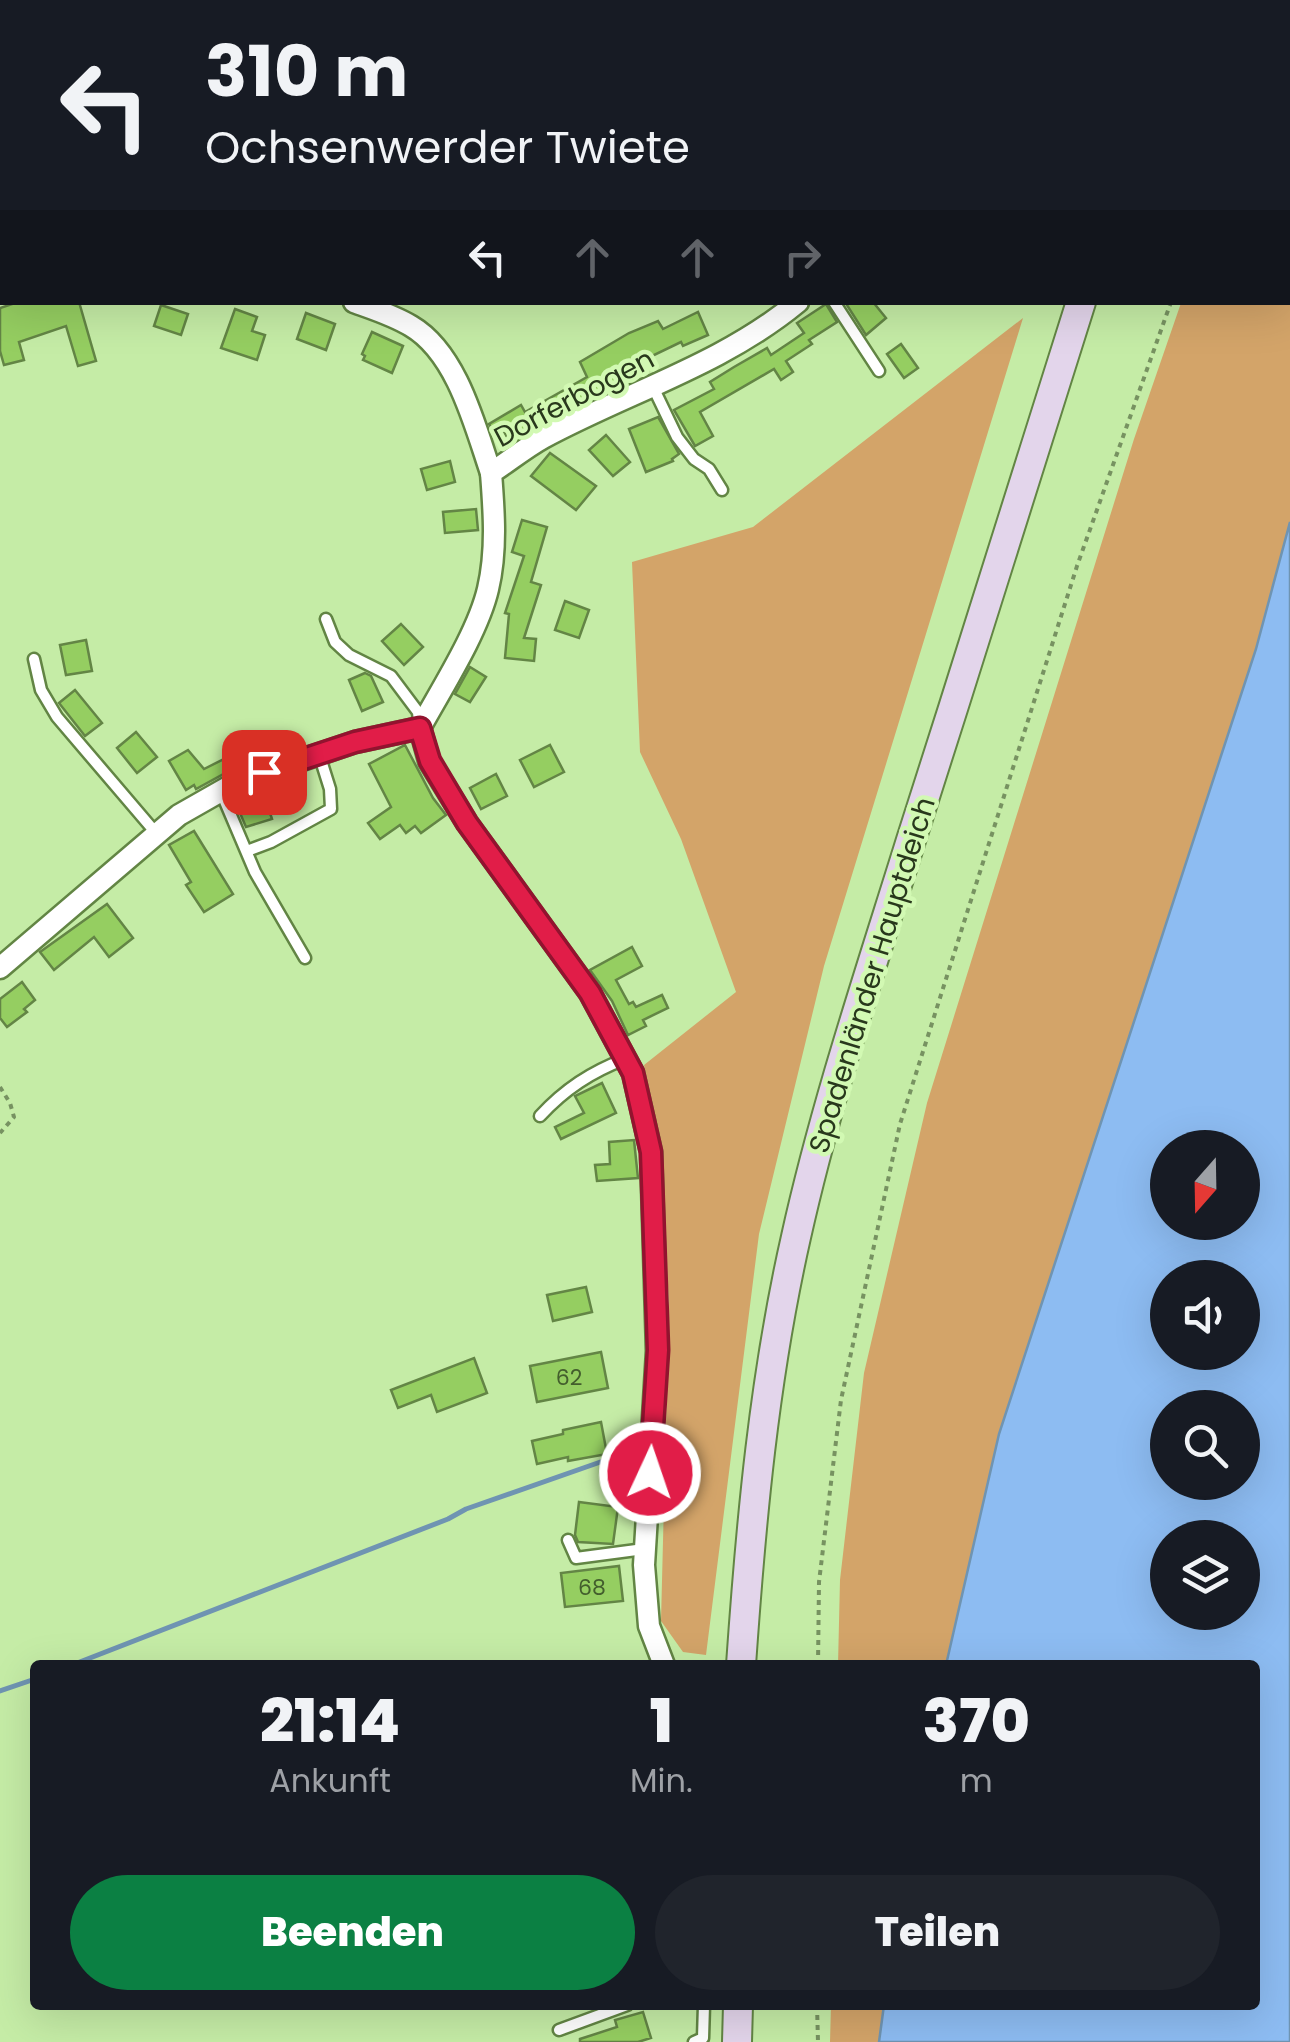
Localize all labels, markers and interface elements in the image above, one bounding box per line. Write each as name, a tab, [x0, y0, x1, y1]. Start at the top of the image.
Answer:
text: 310 m	[205, 22, 408, 121]
icon: left	[40, 40, 170, 170]
text: Ochsenwerder Twiete	[205, 116, 690, 179]
icon: left	[460, 230, 515, 285]
icon: ahead	[565, 230, 620, 285]
icon: ahead	[670, 230, 725, 285]
icon: right	[775, 230, 830, 285]
street label: Dorferbogen	[487, 339, 661, 457]
pin	[222, 730, 307, 815]
icon: arrive	[237, 745, 292, 800]
street label: Spadenländer Hauptdeich	[799, 792, 945, 1158]
north arrow	[1150, 1130, 1260, 1240]
map controls	[1150, 1130, 1260, 1630]
button: sound	[1150, 1260, 1260, 1370]
house number: 62	[556, 1362, 582, 1393]
button: search	[1150, 1390, 1260, 1500]
position arrow	[598, 1421, 702, 1525]
button: layers	[1150, 1520, 1260, 1630]
house number: 68	[578, 1572, 606, 1603]
text: 21:14	[260, 1679, 400, 1763]
text: 1	[650, 1679, 673, 1763]
text: 370	[923, 1679, 1030, 1763]
text: Ankunft	[269, 1758, 391, 1803]
text: Min.	[630, 1758, 693, 1803]
text: m	[960, 1758, 993, 1803]
button: Beenden	[70, 1875, 635, 1990]
button: Teilen	[655, 1875, 1220, 1990]

